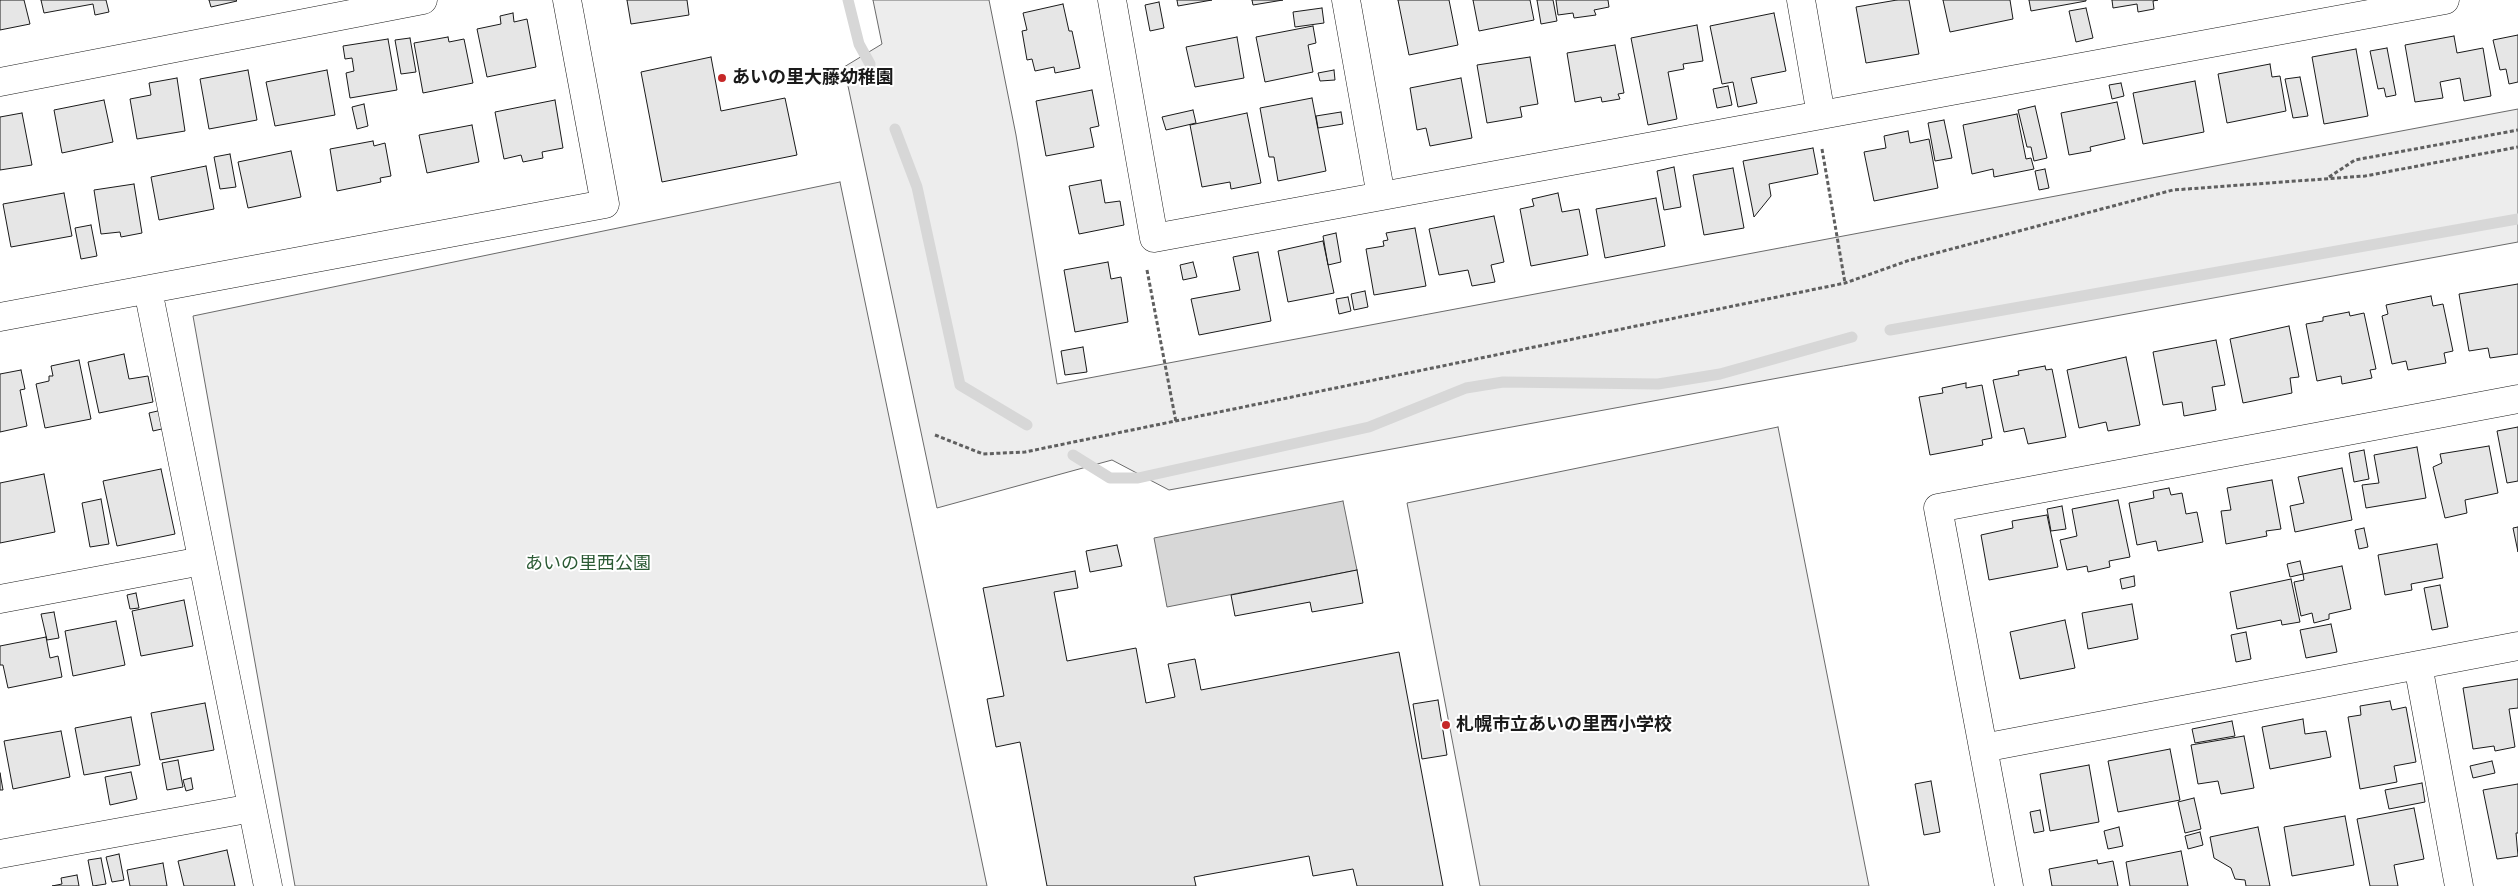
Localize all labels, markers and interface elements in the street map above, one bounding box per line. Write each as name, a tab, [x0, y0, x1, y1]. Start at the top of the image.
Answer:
place label: あいの里大藤幼稚園	[732, 67, 894, 89]
marker: あいの里大藤幼稚園	[716, 72, 728, 84]
park label: あいの里西公園	[525, 553, 651, 575]
place label: 札幌市立あいの里西小学校	[1456, 714, 1672, 736]
marker: 札幌市立あいの里西小学校	[1440, 719, 1452, 731]

